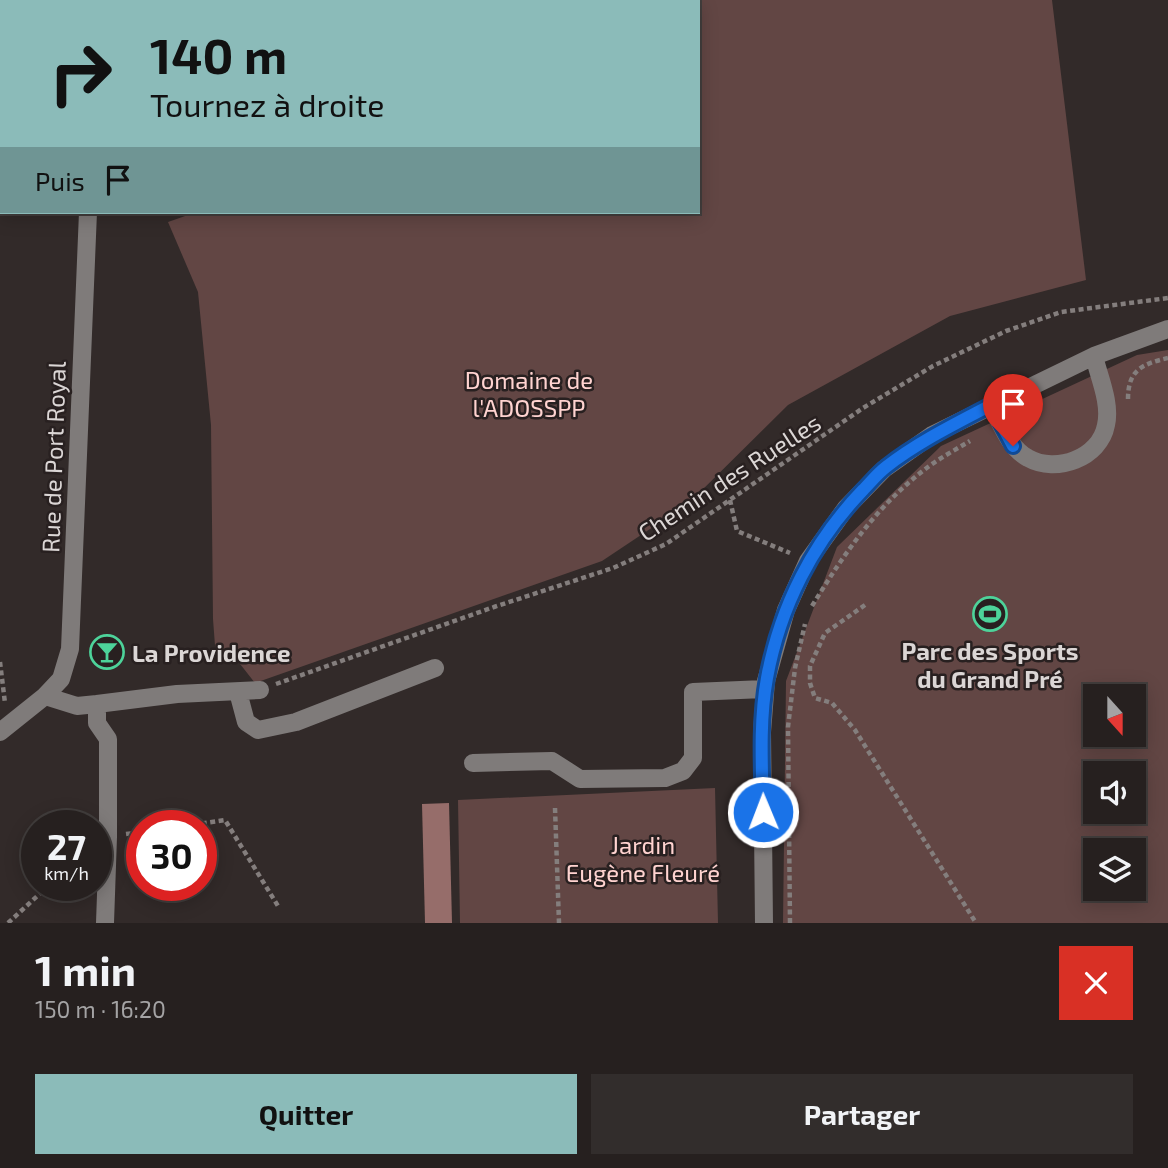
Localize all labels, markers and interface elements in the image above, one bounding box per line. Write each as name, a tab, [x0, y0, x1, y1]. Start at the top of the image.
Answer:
text: 140 m	[150, 25, 287, 84]
icon: right	[35, 28, 126, 119]
text: Tournez à droite	[150, 85, 384, 123]
icon: arrive	[99, 161, 137, 199]
text: Puis	[35, 165, 85, 196]
street label: Rue de Port Royal	[35, 361, 71, 553]
park label: Domaine de l'ADOSSPP	[465, 365, 593, 422]
pin	[983, 374, 1043, 446]
icon: arrive	[994, 385, 1032, 423]
street label: Chemin des Ruelles	[632, 407, 826, 547]
sports icon: Parc des Sports du Grand Pré	[971, 595, 1009, 633]
bar icon: La Providence	[88, 633, 126, 671]
place label: Parc des Sports du Grand Pré	[901, 636, 1079, 693]
place label: La Providence	[132, 638, 291, 667]
north arrow	[1083, 684, 1146, 747]
map controls	[1083, 684, 1146, 901]
button: sound	[1083, 761, 1146, 824]
position arrow	[726, 775, 800, 849]
speed limit sign: 30	[126, 810, 217, 901]
text: 27	[47, 825, 86, 867]
park label: Jardin Eugène Fleuré	[566, 830, 720, 887]
button: layers	[1083, 838, 1146, 901]
text: km/h	[44, 862, 89, 884]
text: 1 min	[35, 944, 136, 994]
button: close	[1059, 946, 1133, 1020]
text: 150 m · 16:20	[35, 995, 166, 1023]
button: Quitter	[35, 1074, 577, 1154]
button: Partager	[591, 1074, 1133, 1154]

